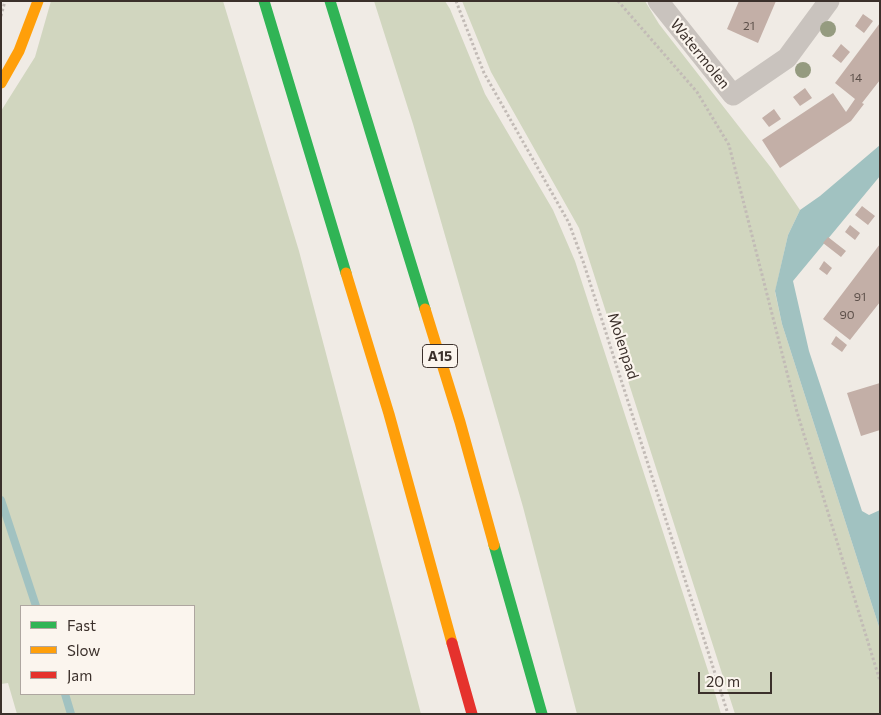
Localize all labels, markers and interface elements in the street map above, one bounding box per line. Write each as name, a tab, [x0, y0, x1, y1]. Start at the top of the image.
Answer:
street label: Watermolen	[666, 15, 734, 93]
house number: 21	[743, 19, 755, 33]
house number: 14	[850, 71, 862, 85]
house number: 91	[854, 290, 866, 304]
house number: 90	[839, 308, 855, 322]
street label: Molenpad	[604, 310, 642, 382]
road number: A15	[422, 344, 458, 368]
legend	[20, 605, 195, 695]
text: Fast	[67, 616, 96, 634]
text: Slow	[67, 641, 100, 659]
scale bar	[701, 662, 775, 694]
text: Jam	[67, 666, 92, 684]
text: 20 m	[706, 672, 740, 690]

